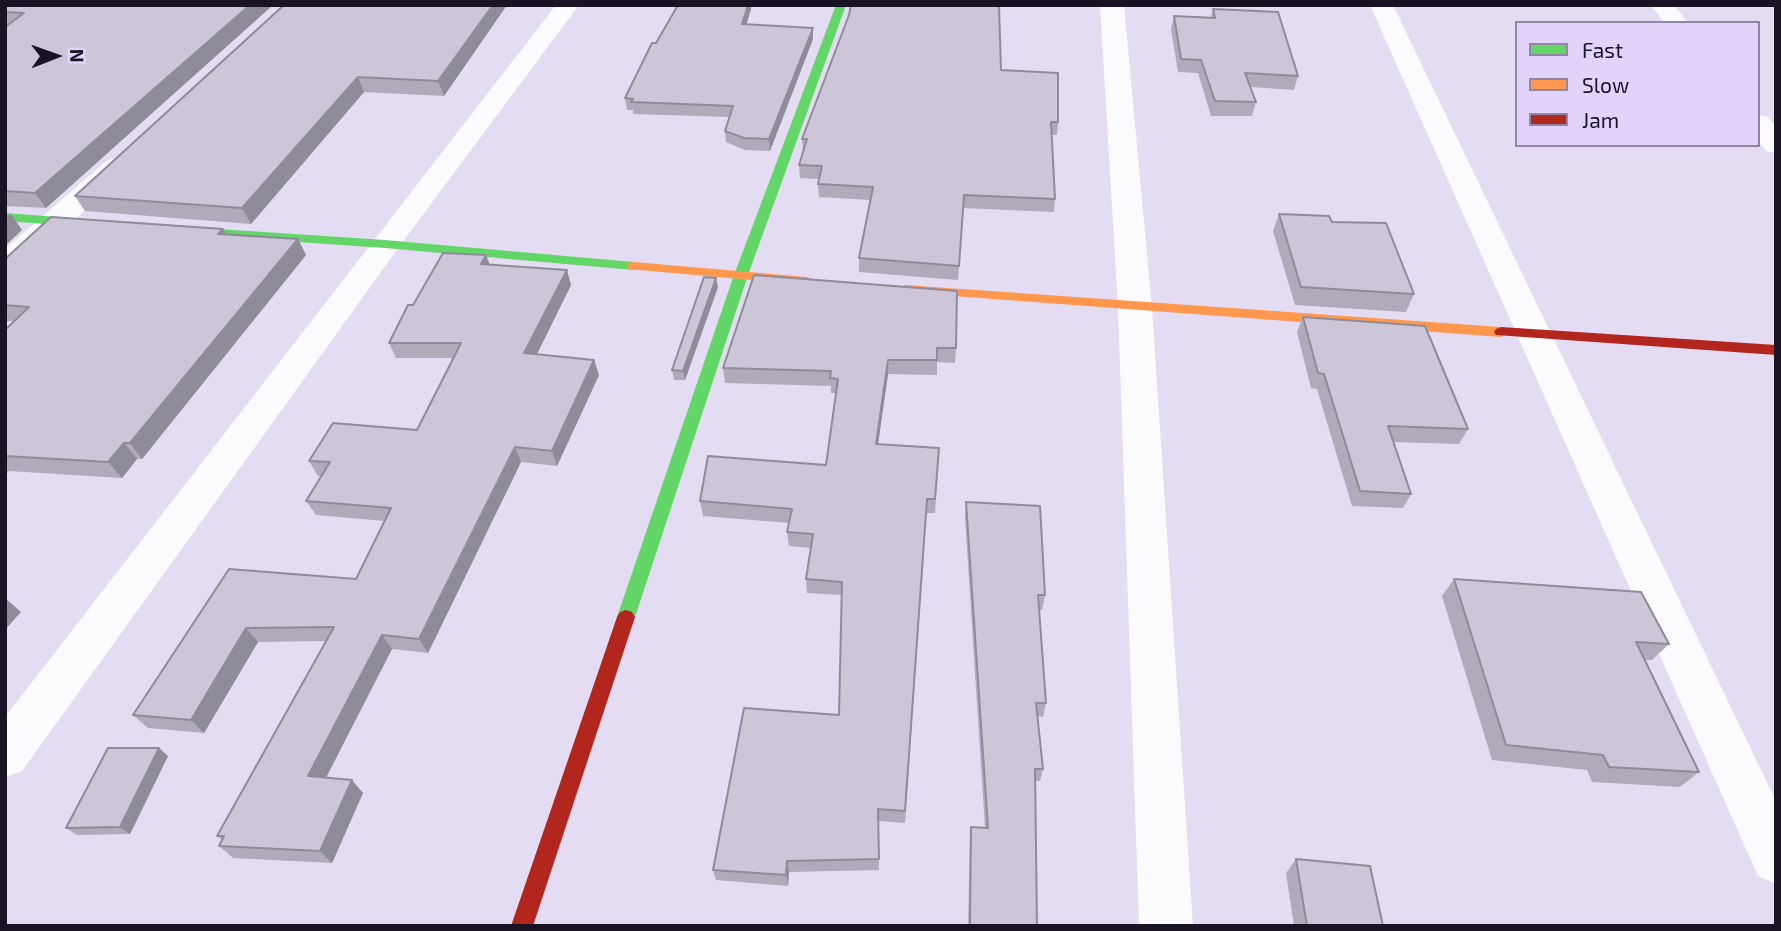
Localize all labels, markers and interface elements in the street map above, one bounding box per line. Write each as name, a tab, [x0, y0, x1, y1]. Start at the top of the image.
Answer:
north arrow	[21, 21, 91, 91]
legend	[1515, 21, 1760, 147]
text: Fast	[1582, 37, 1623, 62]
text: N	[66, 49, 89, 63]
text: Slow	[1582, 72, 1629, 97]
text: Jam	[1582, 107, 1619, 132]

